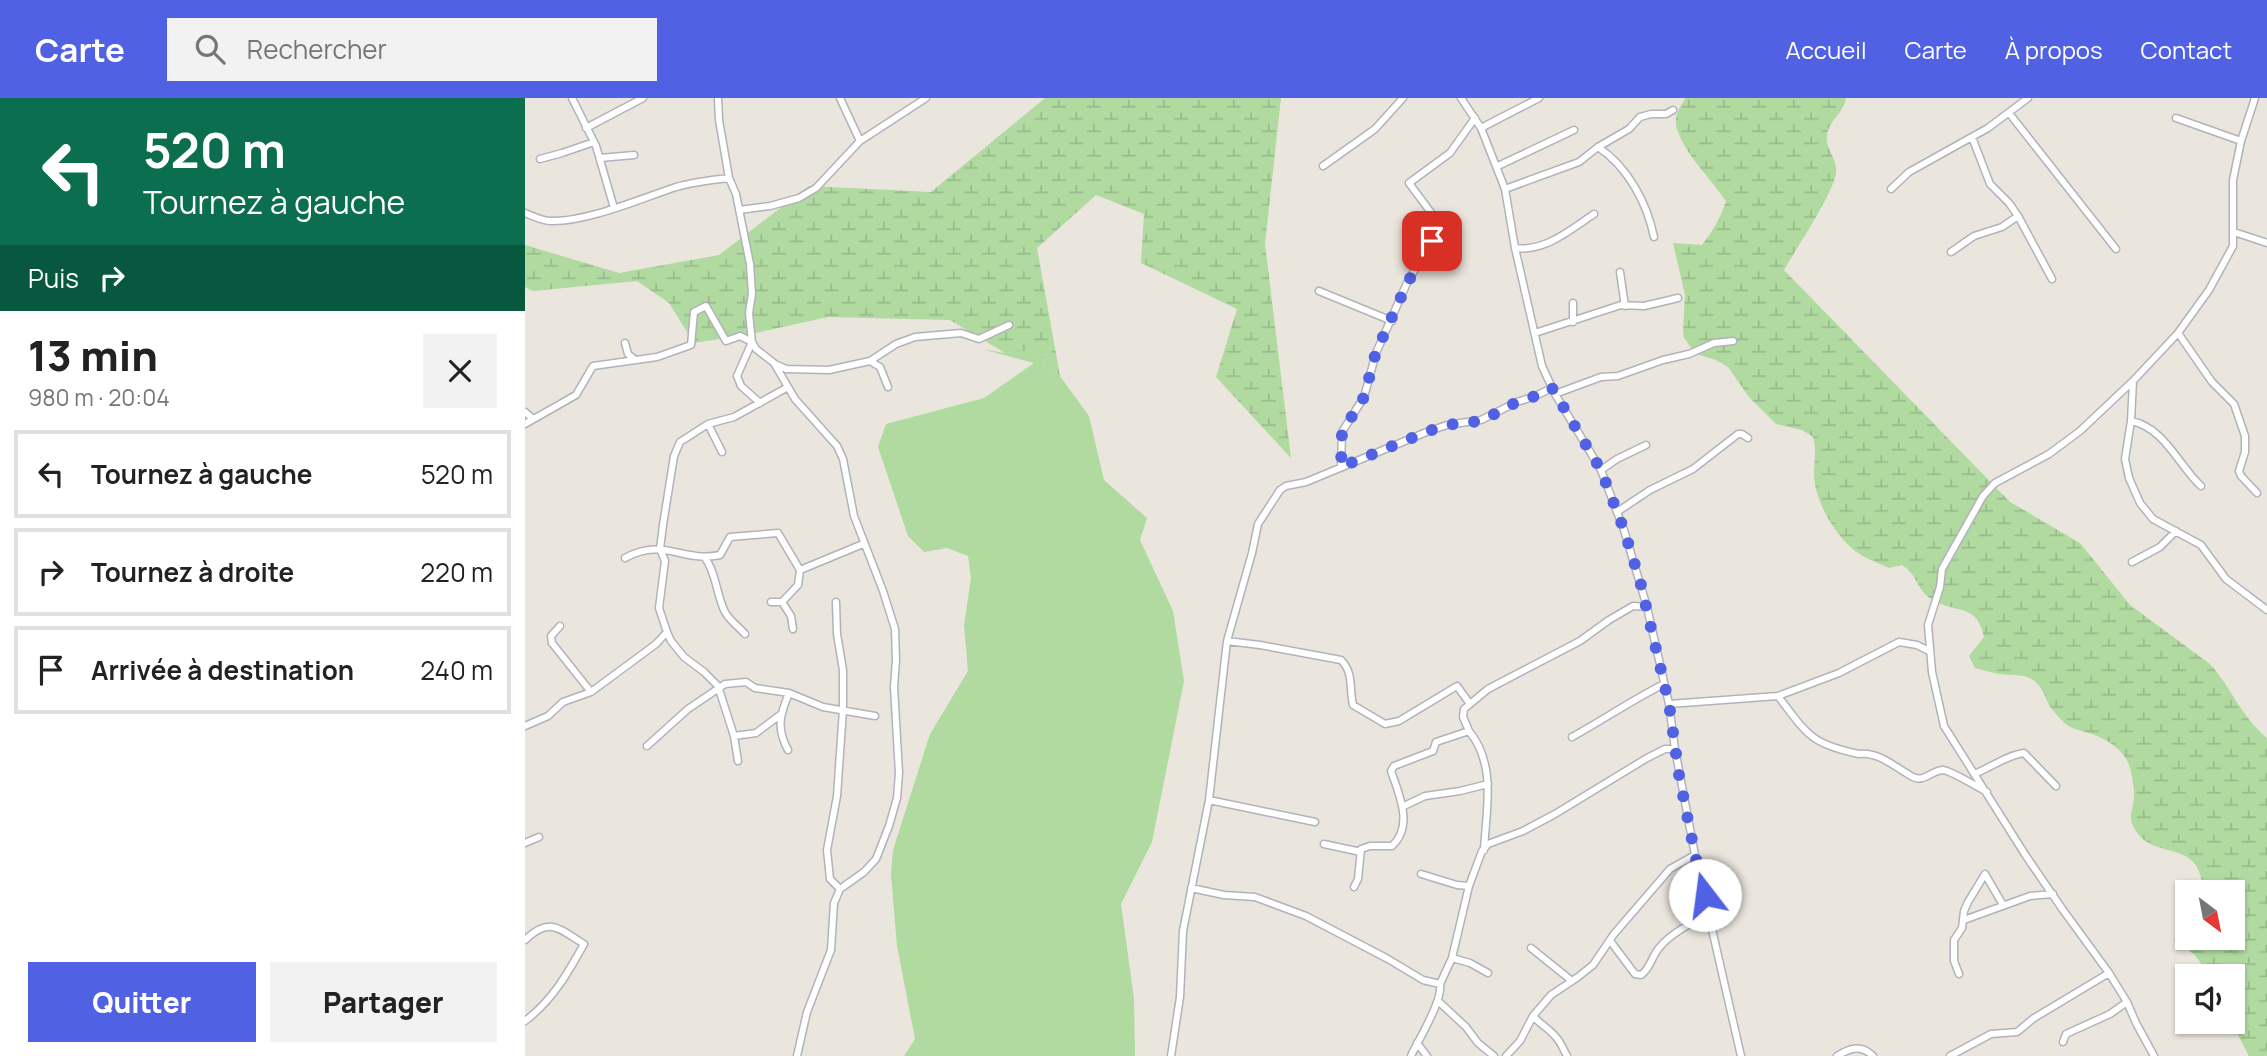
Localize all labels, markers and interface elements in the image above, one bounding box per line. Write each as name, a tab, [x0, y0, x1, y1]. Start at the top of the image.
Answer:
search box	[167, 18, 657, 81]
text: Carte	[35, 27, 125, 72]
icon: search	[191, 30, 229, 68]
text: Rechercher	[247, 31, 387, 67]
text: Accueil	[1786, 33, 1866, 66]
text: Carte	[1904, 33, 1967, 66]
text: À propos	[2005, 33, 2103, 66]
text: Contact	[2141, 33, 2232, 66]
text: 520 m	[143, 116, 286, 183]
icon: left	[28, 126, 119, 217]
text: Tournez à gauche	[143, 180, 405, 224]
pin	[1402, 211, 1462, 271]
icon: arrive	[1413, 222, 1451, 260]
icon: right	[93, 259, 131, 297]
text: Puis	[28, 260, 79, 296]
text: 13 min	[28, 326, 158, 384]
button: close	[423, 334, 497, 408]
text: 980 m · 20:04	[28, 381, 170, 413]
icon: left	[32, 455, 70, 493]
text: Tournez à gauche	[91, 456, 312, 492]
text: 520 m	[421, 456, 493, 492]
icon: right	[32, 553, 70, 591]
text: Tournez à droite	[91, 554, 294, 590]
text: 220 m	[420, 554, 493, 590]
icon: arrive	[32, 651, 70, 689]
text: Arrivée à destination	[91, 652, 354, 688]
text: 240 m	[420, 652, 493, 688]
position arrow	[1668, 858, 1742, 932]
north arrow	[2175, 880, 2245, 950]
map controls	[2175, 880, 2245, 1034]
button: Quitter	[28, 962, 256, 1042]
button: Partager	[270, 962, 497, 1042]
button: sound	[2175, 964, 2245, 1034]

